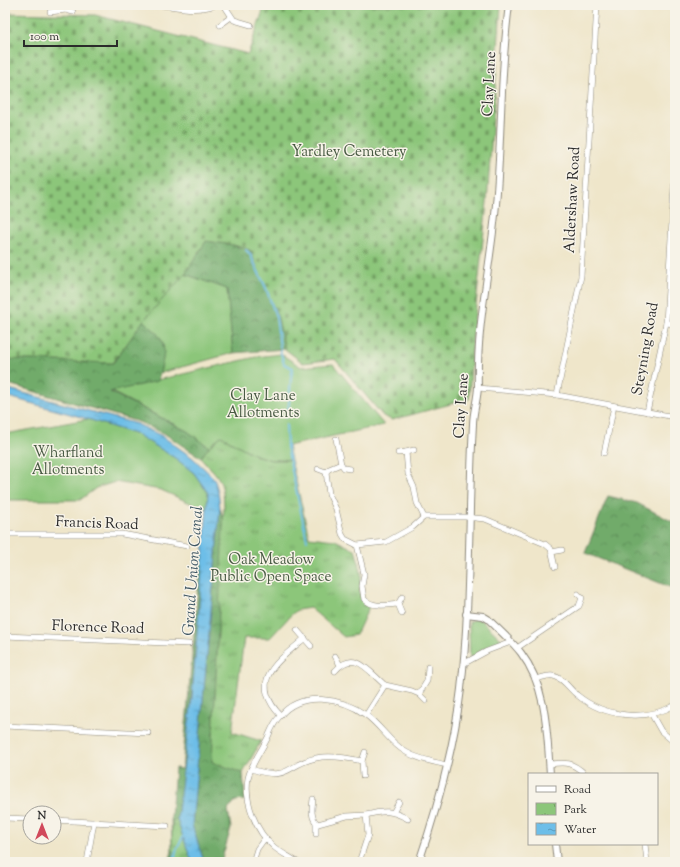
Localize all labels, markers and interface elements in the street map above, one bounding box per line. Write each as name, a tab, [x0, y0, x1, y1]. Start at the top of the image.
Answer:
scale bar	[24, 22, 117, 48]
text: 100 m	[30, 28, 59, 46]
street label: Clay Lane	[478, 51, 502, 117]
park label: Yardley Cemetery	[292, 142, 407, 163]
street label: Aldershaw Road	[560, 146, 586, 254]
street label: Steyning Road	[627, 300, 665, 397]
street label: Clay Lane	[449, 373, 475, 439]
park label: Clay Lane Allotments	[227, 386, 299, 424]
park label: Wharfland Allotments	[32, 443, 104, 481]
water label: Grand Union Canal	[178, 505, 210, 637]
street label: Francis Road	[55, 512, 139, 536]
park label: Oak Meadow Public Open Space	[210, 550, 332, 588]
street label: Florence Road	[51, 616, 145, 640]
legend	[528, 773, 658, 845]
text: Road	[564, 781, 591, 799]
text: Park	[564, 801, 587, 819]
north arrow	[22, 805, 62, 845]
text: N	[37, 808, 47, 824]
text: Water	[564, 821, 597, 839]

